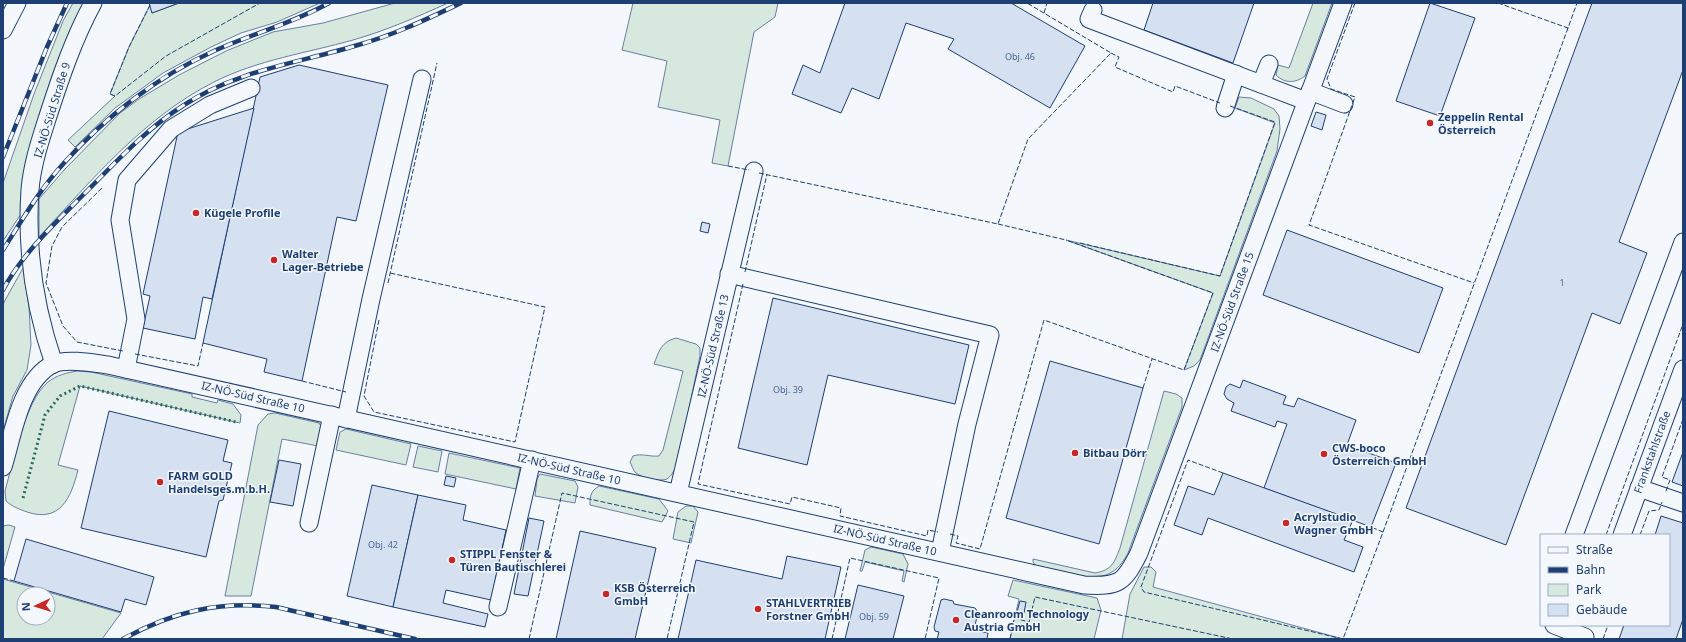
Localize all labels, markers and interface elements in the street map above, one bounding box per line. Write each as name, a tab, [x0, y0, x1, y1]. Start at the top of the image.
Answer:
house number: Obj. 46	[1005, 50, 1035, 63]
street label: IZ-NÖ-Süd Straße 9	[30, 60, 73, 160]
place label: Zeppelin Rental Österreich	[1438, 109, 1524, 137]
marker: Zeppelin Rental Österreich	[1425, 118, 1435, 128]
place label: Kügele Profile	[204, 205, 281, 220]
marker: Kügele Profile	[191, 208, 201, 218]
place label: Walter Lager-Betriebe	[282, 246, 364, 274]
street label: IZ-NÖ-Süd Straße 15	[1206, 250, 1257, 354]
marker: Walter Lager-Betriebe	[269, 255, 279, 265]
house number: 1	[1559, 276, 1565, 289]
street label: IZ-NÖ-Süd Straße 13	[693, 293, 732, 399]
street label: IZ-NÖ-Süd Straße 10	[200, 377, 306, 416]
house number: Obj. 39	[773, 383, 803, 396]
street label: Frankstahlstraße	[1630, 408, 1673, 495]
place label: CWS-boco Österreich GmbH	[1332, 440, 1427, 468]
place label: Bitbau Dörr	[1083, 445, 1147, 460]
marker: Bitbau Dörr	[1070, 448, 1080, 458]
street label: IZ-NÖ-Süd Straße 10	[516, 449, 622, 488]
marker: CWS-boco Österreich GmbH	[1319, 449, 1329, 459]
place label: FARM GOLD Handelsges.m.b.H.	[168, 468, 270, 496]
marker: FARM GOLD Handelsges.m.b.H.	[155, 477, 165, 487]
place label: Acrylstudio Wagner GmbH	[1294, 509, 1374, 537]
marker: Acrylstudio Wagner GmbH	[1281, 518, 1291, 528]
street label: IZ-NÖ-Süd Straße 10	[832, 520, 938, 559]
legend	[1540, 534, 1670, 626]
house number: Obj. 42	[368, 538, 398, 551]
text: Straße	[1576, 541, 1613, 558]
place label: STIPPL Fenster & Türen Bautischlerei	[460, 546, 566, 574]
marker: STIPPL Fenster & Türen Bautischlerei	[447, 555, 457, 565]
text: Bahn	[1576, 561, 1605, 578]
place label: KSB Österreich GmbH	[614, 580, 695, 608]
text: Park	[1576, 581, 1602, 598]
north arrow	[16, 586, 56, 626]
marker: KSB Österreich GmbH	[601, 589, 611, 599]
place label: STAHLVERTRIEB Forstner GmbH	[766, 595, 851, 623]
text: Gebäude	[1576, 601, 1627, 618]
text: N	[18, 602, 33, 612]
marker: STAHLVERTRIEB Forstner GmbH	[753, 604, 763, 614]
place label: Cleanroom Technology Austria GmbH	[964, 606, 1090, 634]
house number: Obj. 59	[859, 610, 889, 623]
marker: Cleanroom Technology Austria GmbH	[951, 615, 961, 625]

